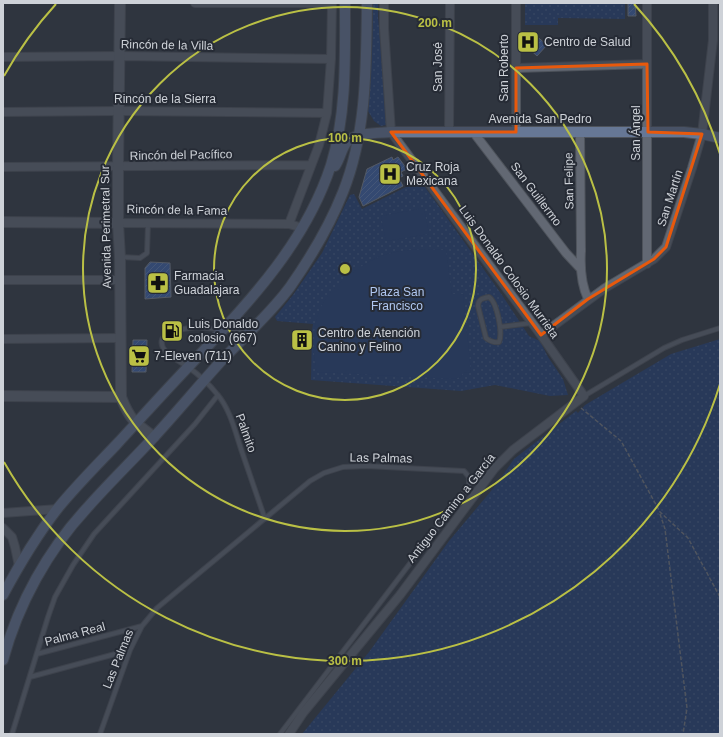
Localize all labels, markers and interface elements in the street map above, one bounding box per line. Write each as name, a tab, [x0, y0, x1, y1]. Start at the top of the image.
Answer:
text: 200 m	[418, 16, 452, 30]
hospital icon: Centro de Salud	[515, 29, 541, 55]
street label: San Roberto	[497, 34, 511, 102]
place label: Centro de Salud	[544, 35, 631, 49]
street label: Rincón de la Villa	[121, 37, 214, 53]
street label: San José	[431, 42, 445, 92]
street label: Rincón de la Sierra	[114, 92, 216, 106]
street label: San Ángel	[628, 105, 643, 161]
street label: Avenida San Pedro	[488, 112, 592, 126]
text: 100 m	[328, 131, 362, 145]
street label: Rincón del Pacífico	[130, 147, 233, 163]
street label: San Felipe	[561, 152, 576, 210]
street label: San Guillermo	[508, 159, 565, 229]
place label: Cruz Roja Mexicana	[406, 160, 460, 188]
hospital icon: Cruz Roja Mexicana	[377, 161, 403, 187]
street label: Avenida Perimetral Sur	[98, 165, 114, 289]
street label: San Martín	[654, 168, 686, 228]
street label: Rincón de la Fama	[127, 202, 228, 218]
street label: Luis Donaldo Colosio Murrieta	[456, 203, 562, 341]
centre of rings	[338, 262, 352, 276]
place label: Farmacia Guadalajara	[174, 269, 240, 297]
pharmacy icon: Farmacia Guadalajara	[145, 270, 171, 296]
park label: Plaza San Francisco	[370, 285, 424, 313]
place label: Luis Donaldo colosio (667)	[188, 317, 258, 345]
fuel station icon: Luis Donaldo colosio (667)	[159, 318, 185, 344]
place label: Centro de Atención Canino y Felino	[318, 326, 420, 354]
building icon: Centro de Atención Canino y Felino	[289, 327, 315, 353]
supermarket icon: 7-Eleven (711)	[126, 343, 152, 369]
place label: 7-Eleven (711)	[154, 349, 232, 363]
street label: Palmito	[233, 412, 260, 455]
street label: Las Palmas	[350, 450, 412, 466]
street label: Antiguo Camino a García	[404, 450, 498, 565]
street label: Palma Real	[43, 619, 107, 649]
street label: Las Palmas	[100, 627, 136, 691]
text: 300 m	[328, 654, 362, 668]

